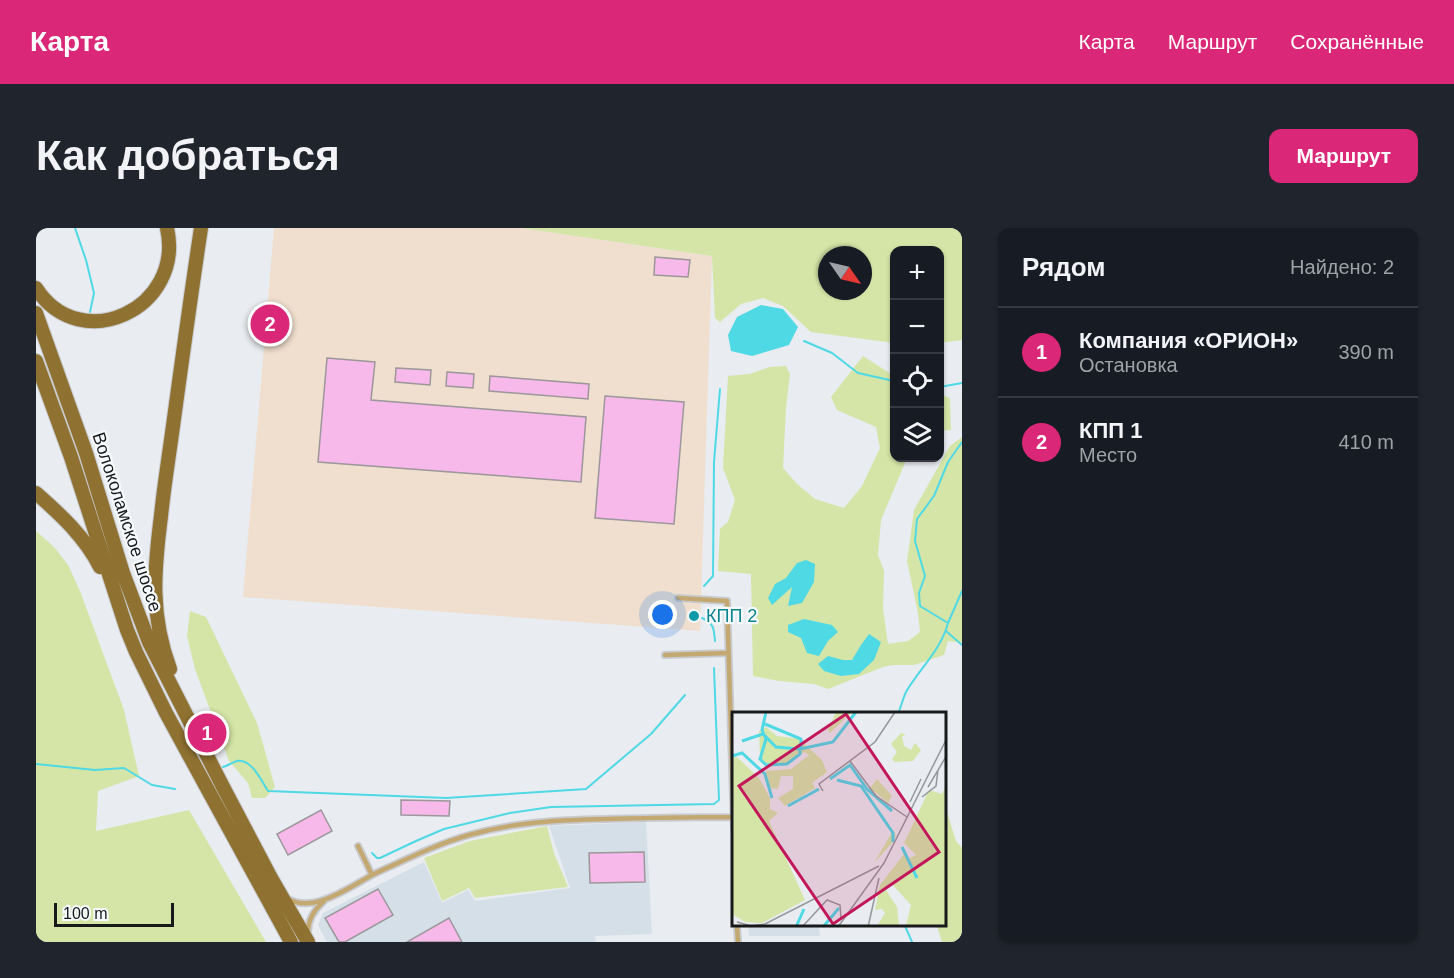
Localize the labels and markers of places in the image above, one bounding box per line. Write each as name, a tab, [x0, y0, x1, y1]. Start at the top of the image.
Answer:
pin: 2	[250, 302, 290, 346]
place label: КПП 2	[706, 606, 757, 626]
marker: КПП 2	[687, 609, 701, 623]
pin: 1	[188, 710, 226, 756]

